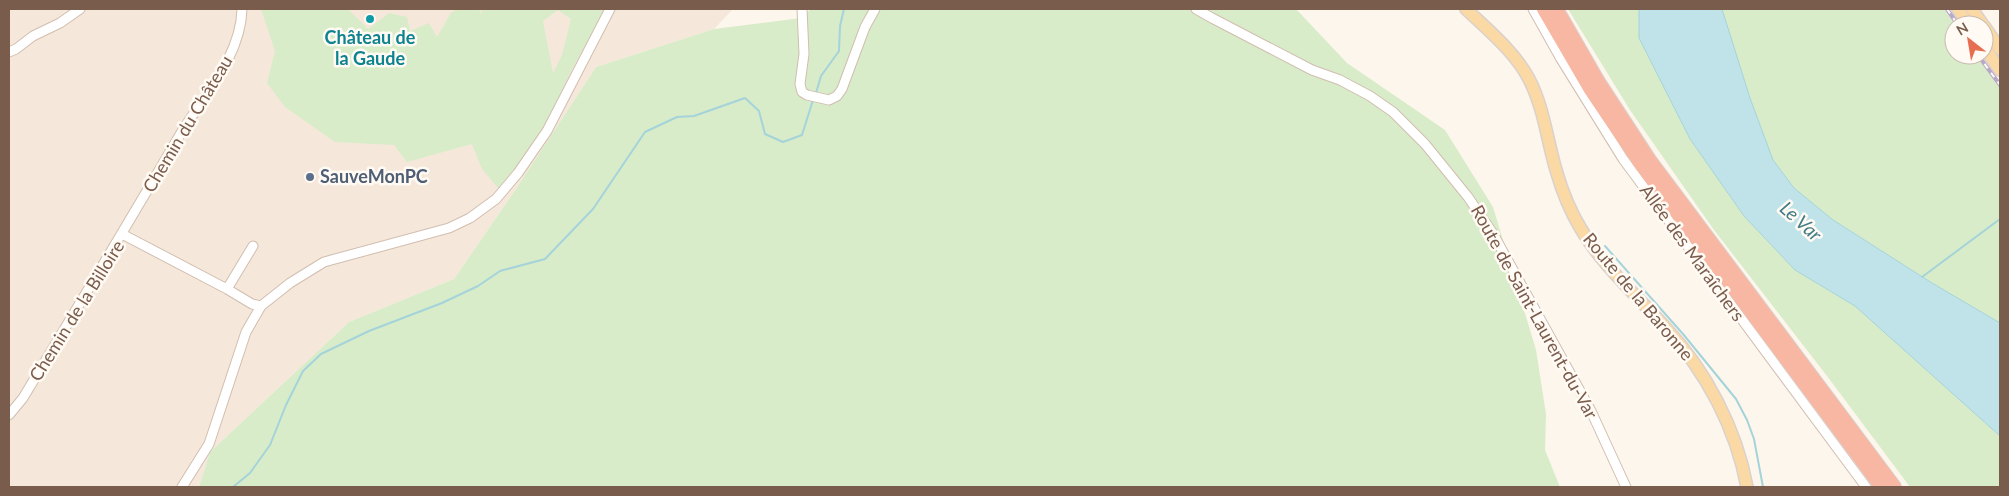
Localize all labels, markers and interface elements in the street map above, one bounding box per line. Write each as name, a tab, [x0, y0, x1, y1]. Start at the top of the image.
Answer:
marker: Château de la Gaude	[364, 13, 376, 25]
north arrow	[1944, 15, 1994, 65]
text: N	[1953, 18, 1971, 38]
place label: Château de la Gaude	[325, 26, 416, 69]
street label: Chemin du Château	[138, 51, 237, 196]
place label: SauveMonPC	[320, 165, 428, 187]
marker: SauveMonPC	[304, 171, 316, 183]
street label: Allée des Maraîchers	[1636, 180, 1750, 325]
water label: Le Var	[1776, 196, 1827, 246]
street label: Route de Saint-Laurent-du-Var	[1467, 201, 1603, 423]
street label: Route de la Baronne	[1579, 228, 1699, 365]
street label: Chemin de la Billoire	[24, 236, 128, 385]

